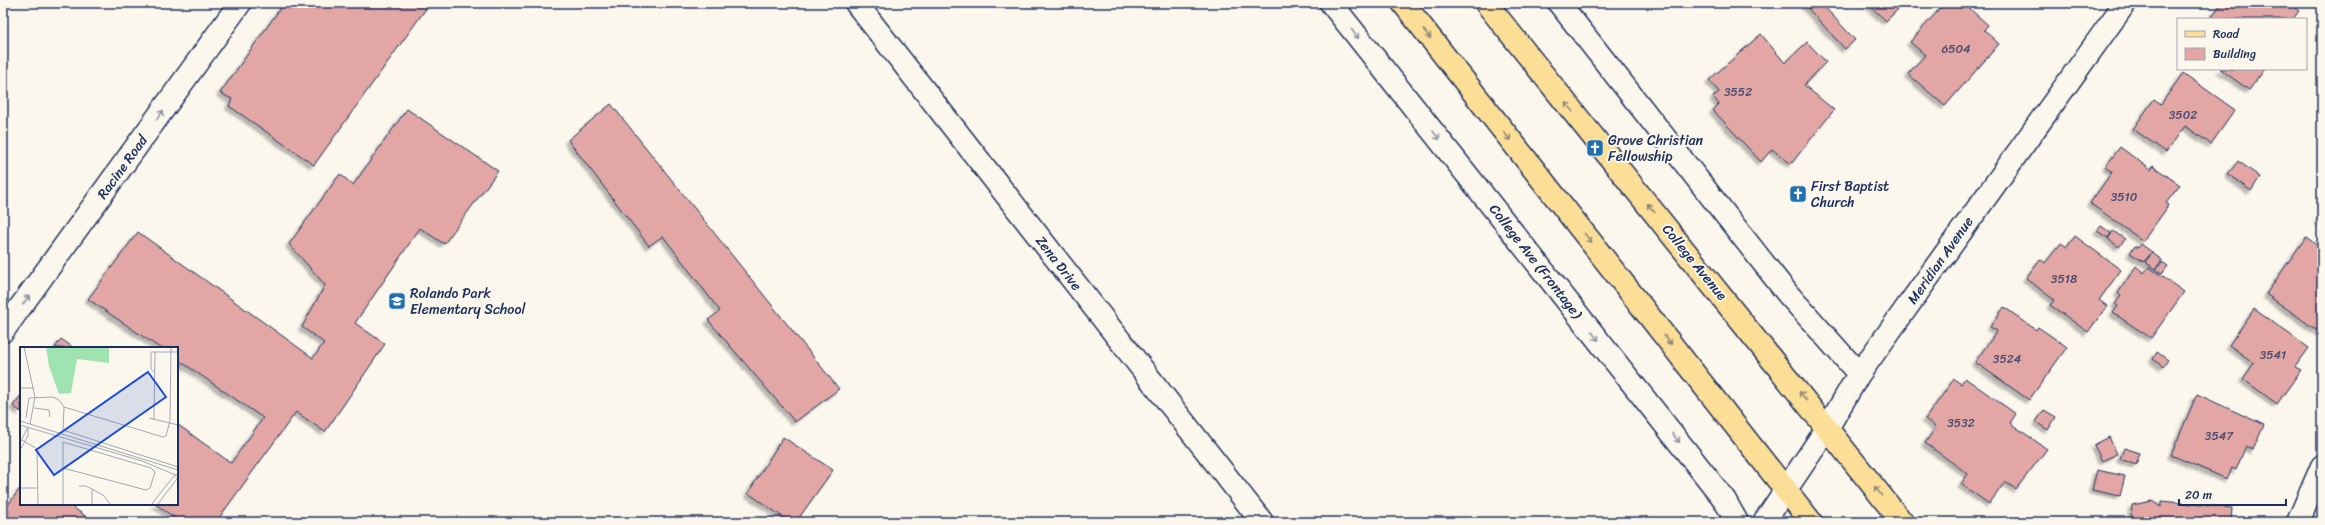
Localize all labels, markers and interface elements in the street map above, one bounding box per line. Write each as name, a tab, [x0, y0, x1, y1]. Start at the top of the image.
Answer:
legend	[2177, 18, 2307, 70]
text: Road	[2213, 23, 2240, 45]
one-way arrow	[1351, 28, 1360, 39]
one-way arrow	[1423, 28, 1431, 39]
house number: 6504	[1941, 38, 1971, 60]
text: Building	[2213, 43, 2256, 65]
house number: 3552	[1724, 81, 1752, 103]
one-way arrow	[1565, 101, 1574, 112]
house number: 3502	[2169, 104, 2197, 126]
one-way arrow	[156, 110, 164, 121]
place label: Grove Christian Fellowship	[1608, 128, 1704, 169]
street label: Racine Road	[90, 129, 155, 205]
one-way arrow	[1432, 130, 1440, 141]
one-way arrow	[1503, 130, 1512, 141]
church icon: Grove Christian Fellowship	[1585, 138, 1605, 158]
place label: First Baptist Church	[1811, 174, 1889, 215]
church icon: First Baptist Church	[1788, 184, 1808, 204]
house number: 3510	[2111, 186, 2138, 208]
street label: College Ave (Frontage)	[1483, 198, 1589, 325]
one-way arrow	[1647, 203, 1656, 213]
street label: Meridian Avenue	[1901, 211, 1980, 310]
street label: College Avenue	[1656, 218, 1734, 307]
street label: Zena Drive	[1029, 230, 1088, 297]
one-way arrow	[1583, 233, 1592, 244]
house number: 3518	[2051, 268, 2077, 290]
place label: Rolando Park Elementary School	[410, 281, 527, 322]
school or university icon: Rolando Park Elementary School	[387, 291, 407, 311]
one-way arrow	[22, 294, 30, 305]
one-way arrow	[1591, 331, 1599, 342]
one-way arrow	[1664, 335, 1672, 346]
house number: 3541	[2260, 344, 2286, 366]
inset map	[20, 347, 178, 505]
house number: 3524	[1993, 348, 2022, 370]
one-way arrow	[1799, 391, 1807, 402]
house number: 3532	[1947, 412, 1975, 434]
house number: 3547	[2205, 425, 2234, 447]
one-way arrow	[1671, 433, 1680, 444]
scale bar	[2179, 481, 2286, 507]
text: 20 m	[2185, 484, 2212, 506]
one-way arrow	[1874, 486, 1883, 497]

